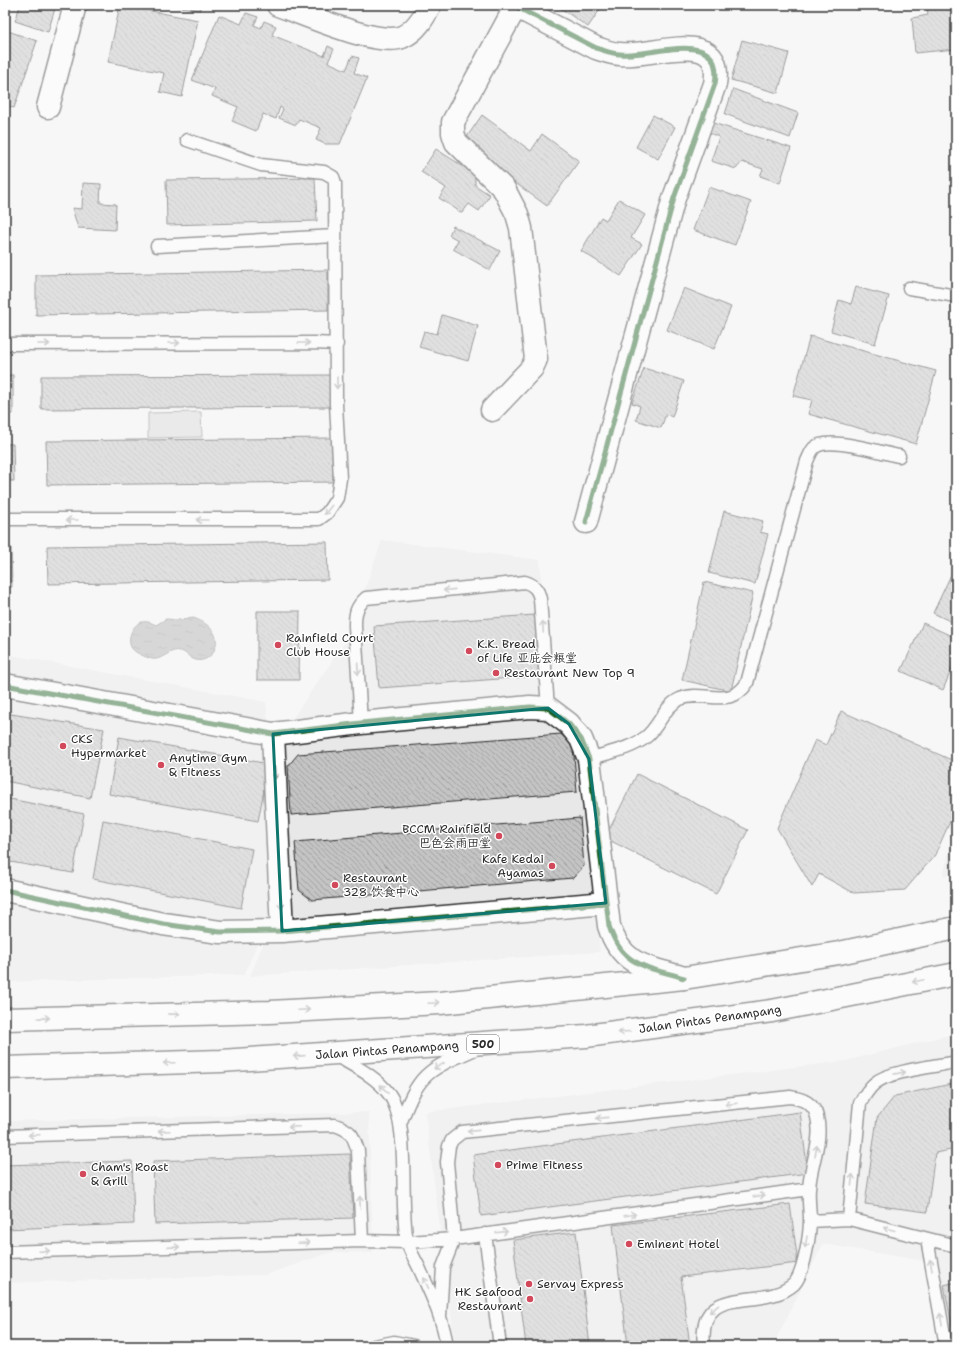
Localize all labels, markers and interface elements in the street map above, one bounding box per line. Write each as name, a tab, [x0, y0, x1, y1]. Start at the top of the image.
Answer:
one-way arrow	[167, 339, 180, 347]
one-way arrow	[297, 339, 310, 347]
one-way arrow	[37, 340, 50, 348]
one-way arrow	[333, 376, 341, 389]
one-way arrow	[324, 505, 332, 516]
one-way arrow	[66, 516, 79, 524]
one-way arrow	[196, 516, 209, 524]
one-way arrow	[443, 586, 456, 593]
one-way arrow	[539, 621, 547, 634]
place label: Rainfield Court Club House	[286, 630, 373, 660]
place label: K.K. Bread of Life 亚庇会粮堂	[477, 636, 577, 666]
marker: Rainfield Court Club House	[273, 640, 283, 650]
marker: K.K. Bread of Life 亚庇会粮堂	[464, 646, 474, 656]
one-way arrow	[354, 662, 361, 675]
place label: Restaurant New Top 9	[504, 665, 635, 681]
marker: Restaurant New Top 9	[491, 668, 501, 678]
place label: CKS Hypermarket	[71, 731, 146, 761]
marker: CKS Hypermarket	[58, 741, 68, 751]
place label: Anytime Gym & Fitness	[169, 750, 247, 780]
marker: Anytime Gym & Fitness	[156, 760, 166, 770]
one-way arrow	[271, 766, 278, 779]
place label: BCCM Rainfield 巴色会雨田堂	[402, 821, 491, 851]
marker: BCCM Rainfield 巴色会雨田堂	[494, 831, 504, 841]
place label: Kafe Kedai Ayamas	[482, 851, 544, 881]
marker: Kafe Kedai Ayamas	[547, 861, 557, 871]
place label: Restaurant 328 饮食中心	[343, 870, 419, 900]
marker: Restaurant 328 饮食中心	[330, 880, 340, 890]
one-way arrow	[277, 896, 285, 909]
one-way arrow	[912, 978, 925, 986]
one-way arrow	[427, 1000, 440, 1007]
street label: Jalan Pintas Penampang	[638, 1001, 782, 1037]
one-way arrow	[297, 1006, 310, 1014]
one-way arrow	[167, 1011, 180, 1018]
one-way arrow	[37, 1014, 50, 1022]
one-way arrow	[618, 1028, 631, 1035]
road number: 500	[467, 1035, 499, 1053]
street label: Jalan Pintas Penampang	[315, 1037, 459, 1063]
one-way arrow	[293, 1052, 306, 1059]
one-way arrow	[163, 1059, 176, 1067]
one-way arrow	[433, 1062, 445, 1070]
one-way arrow	[893, 1069, 906, 1077]
one-way arrow	[379, 1084, 389, 1094]
one-way arrow	[725, 1100, 738, 1107]
one-way arrow	[596, 1114, 609, 1121]
one-way arrow	[288, 1123, 301, 1131]
one-way arrow	[158, 1127, 171, 1135]
one-way arrow	[467, 1127, 480, 1135]
one-way arrow	[28, 1132, 41, 1139]
one-way arrow	[812, 1145, 820, 1158]
place label: Prime Fitness	[506, 1157, 583, 1173]
place label: Cham's Roast & Grill	[91, 1159, 169, 1189]
marker: Prime Fitness	[493, 1160, 503, 1170]
marker: Cham's Roast & Grill	[78, 1169, 88, 1179]
one-way arrow	[849, 1174, 856, 1187]
one-way arrow	[752, 1192, 765, 1200]
one-way arrow	[357, 1196, 364, 1209]
one-way arrow	[623, 1211, 636, 1219]
one-way arrow	[883, 1225, 896, 1233]
one-way arrow	[495, 1228, 508, 1236]
one-way arrow	[802, 1235, 810, 1248]
place label: Eminent Hotel	[637, 1236, 720, 1252]
one-way arrow	[297, 1239, 310, 1247]
marker: Eminent Hotel	[624, 1239, 634, 1249]
one-way arrow	[167, 1243, 180, 1251]
one-way arrow	[37, 1247, 50, 1255]
one-way arrow	[927, 1259, 935, 1272]
place label: Servay Express	[537, 1276, 624, 1292]
one-way arrow	[422, 1277, 429, 1289]
marker: Servay Express	[524, 1279, 534, 1289]
place label: HK Seafood Restaurant	[455, 1284, 522, 1314]
marker: HK Seafood Restaurant	[525, 1294, 535, 1304]
one-way arrow	[709, 1305, 719, 1314]
one-way arrow	[937, 1312, 945, 1325]

